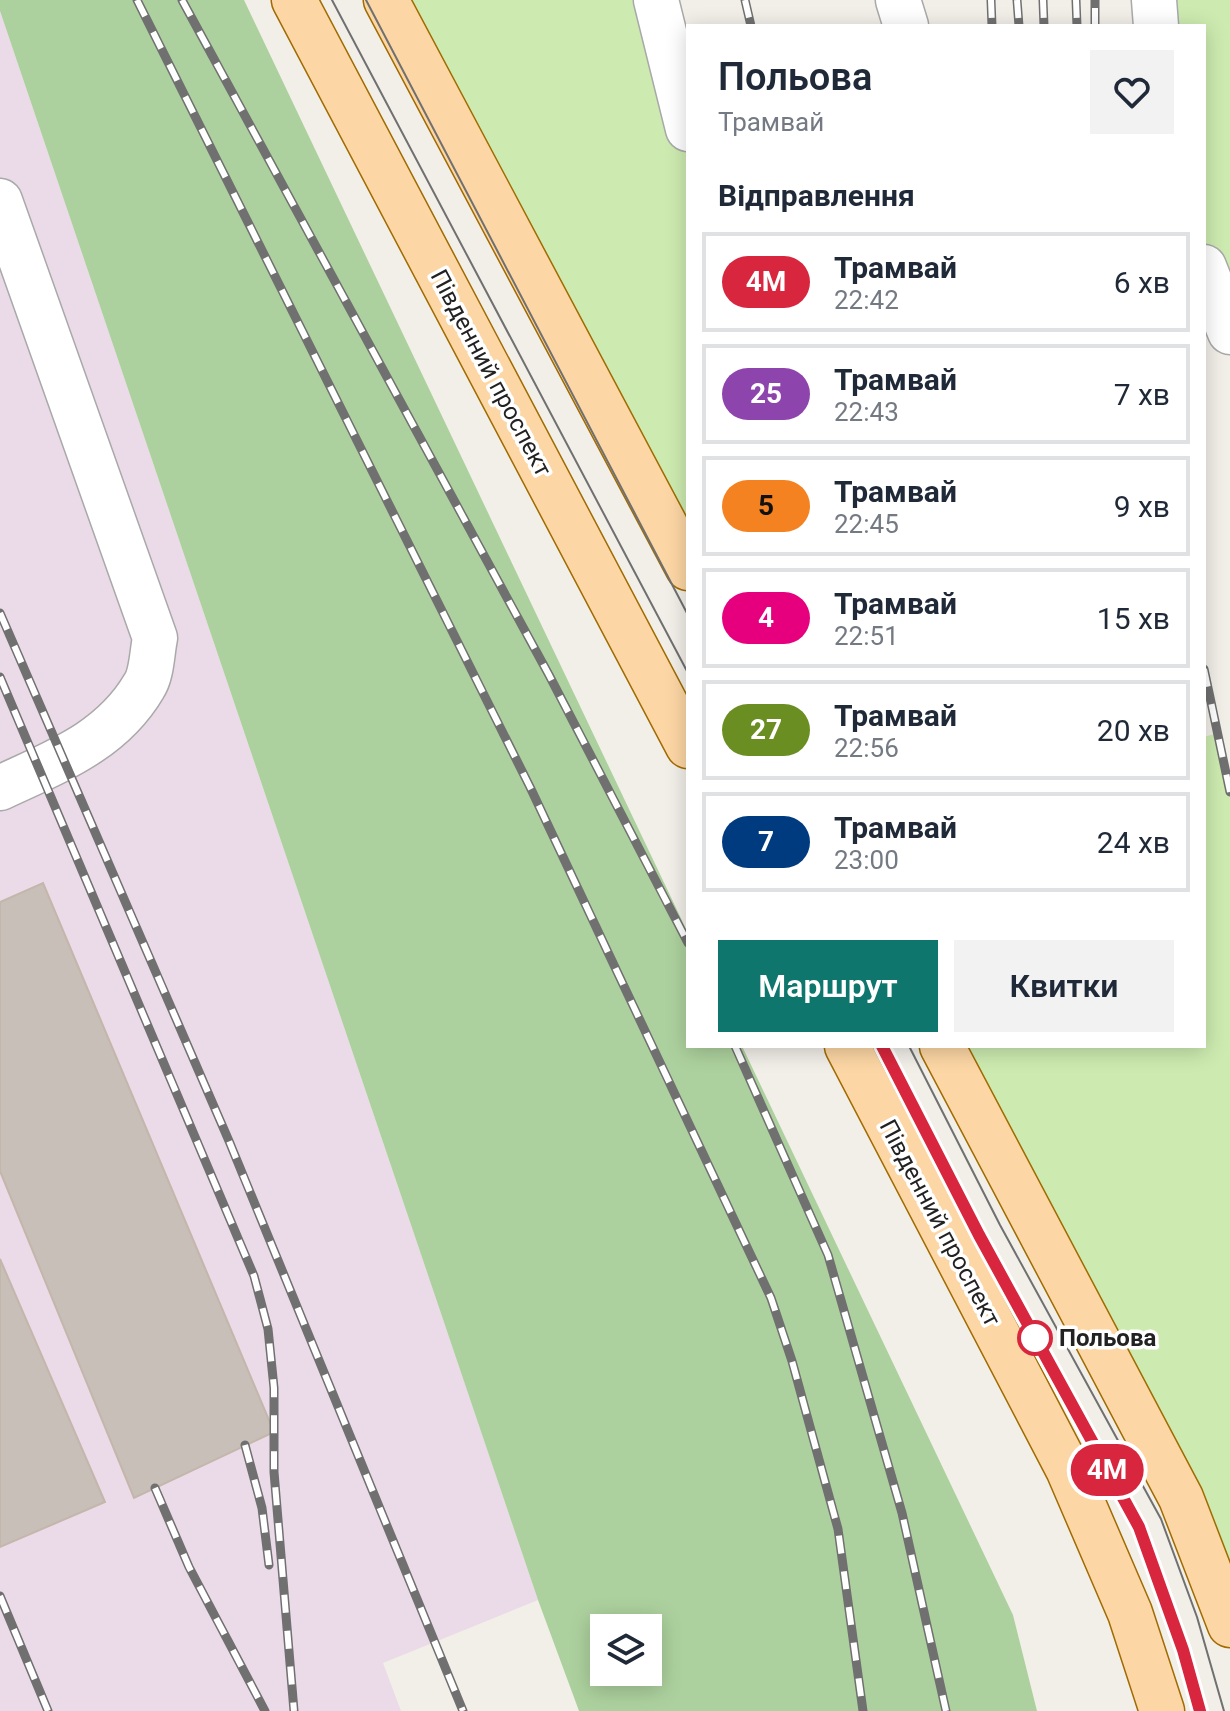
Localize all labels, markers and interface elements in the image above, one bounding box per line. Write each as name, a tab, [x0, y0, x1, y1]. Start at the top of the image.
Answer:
button: heart	[1090, 50, 1174, 134]
text: Польова	[718, 55, 872, 99]
text: Трамвай	[718, 107, 824, 137]
text: Відправлення	[718, 178, 915, 213]
text: Трамвай	[834, 250, 957, 285]
street label: Південний проспект	[425, 265, 558, 481]
text: 4М	[746, 265, 786, 298]
text: 6 хв	[1114, 265, 1170, 300]
text: 22:42	[834, 285, 899, 315]
text: Трамвай	[834, 362, 957, 397]
text: 25	[750, 377, 782, 410]
text: 7 хв	[1114, 377, 1170, 412]
text: 22:43	[834, 397, 899, 427]
text: Трамвай	[834, 474, 957, 509]
text: 5	[758, 489, 774, 522]
text: 9 хв	[1114, 489, 1170, 524]
text: 22:45	[834, 509, 899, 539]
text: Трамвай	[834, 586, 957, 621]
text: 4	[758, 601, 774, 634]
text: 15 хв	[1097, 601, 1170, 636]
text: 22:51	[834, 621, 899, 651]
text: Трамвай	[834, 698, 957, 733]
text: 27	[750, 713, 782, 746]
text: 20 хв	[1097, 713, 1170, 748]
text: 22:56	[834, 733, 899, 763]
text: Трамвай	[834, 810, 957, 845]
text: 7	[758, 825, 774, 858]
text: 24 хв	[1097, 825, 1170, 860]
text: 23:00	[834, 845, 899, 875]
button: Маршрут	[718, 940, 938, 1032]
button: Квитки	[954, 940, 1174, 1032]
street label: Південний проспект	[874, 1115, 1007, 1331]
marker: Польова	[1018, 1321, 1052, 1355]
place label: Польова	[1059, 1324, 1156, 1352]
line badge: 4М	[1071, 1444, 1143, 1496]
text: 4М	[1087, 1453, 1127, 1486]
map controls	[590, 1614, 662, 1686]
button: layers	[590, 1614, 662, 1686]

